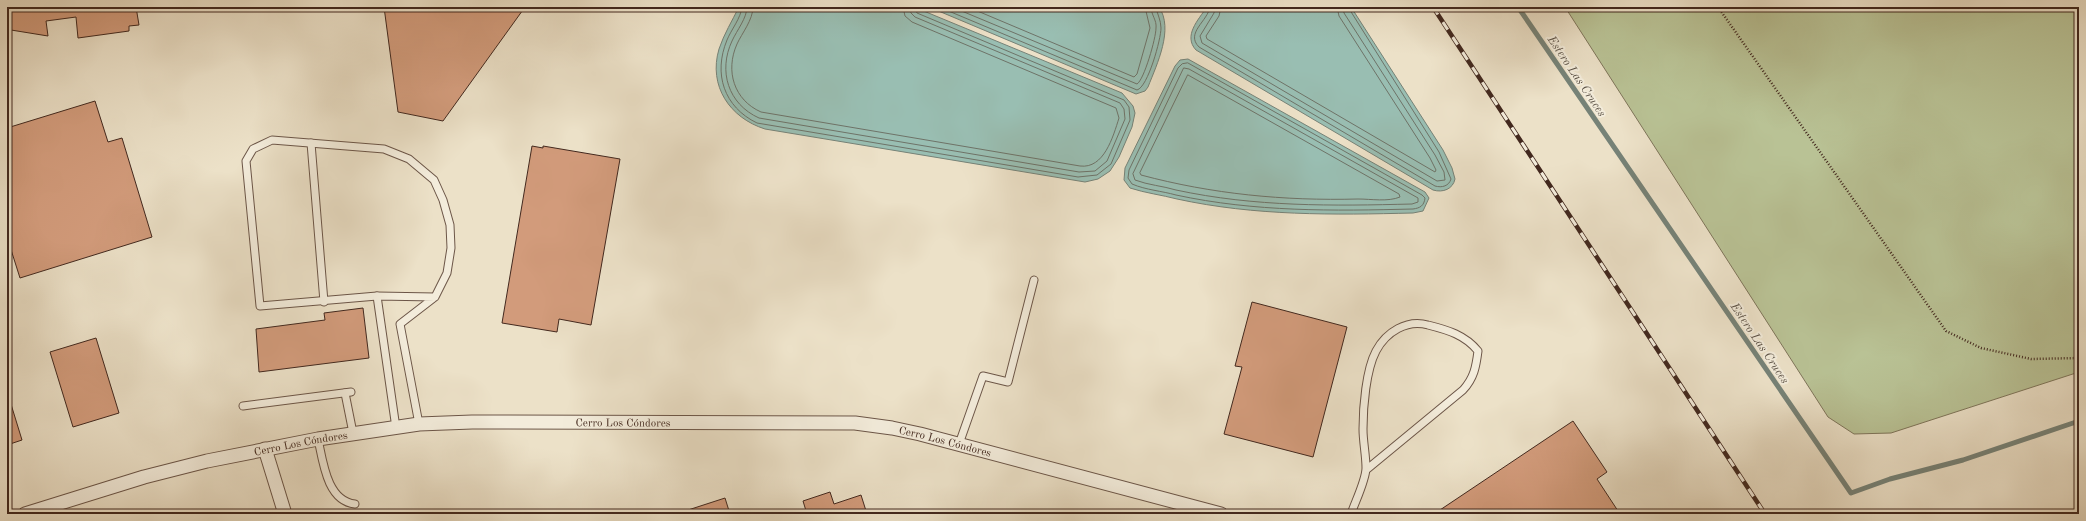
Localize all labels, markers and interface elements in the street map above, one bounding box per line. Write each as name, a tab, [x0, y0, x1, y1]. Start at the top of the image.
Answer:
water label: Estero Las Cruces	[1544, 33, 1608, 119]
water label: Estero Las Cruces	[1727, 300, 1791, 386]
street label: Cerro Los Cóndores	[575, 418, 671, 430]
street label: Cerro Los Cóndores	[898, 426, 992, 460]
street label: Cerro Los Cóndores	[253, 431, 349, 459]

